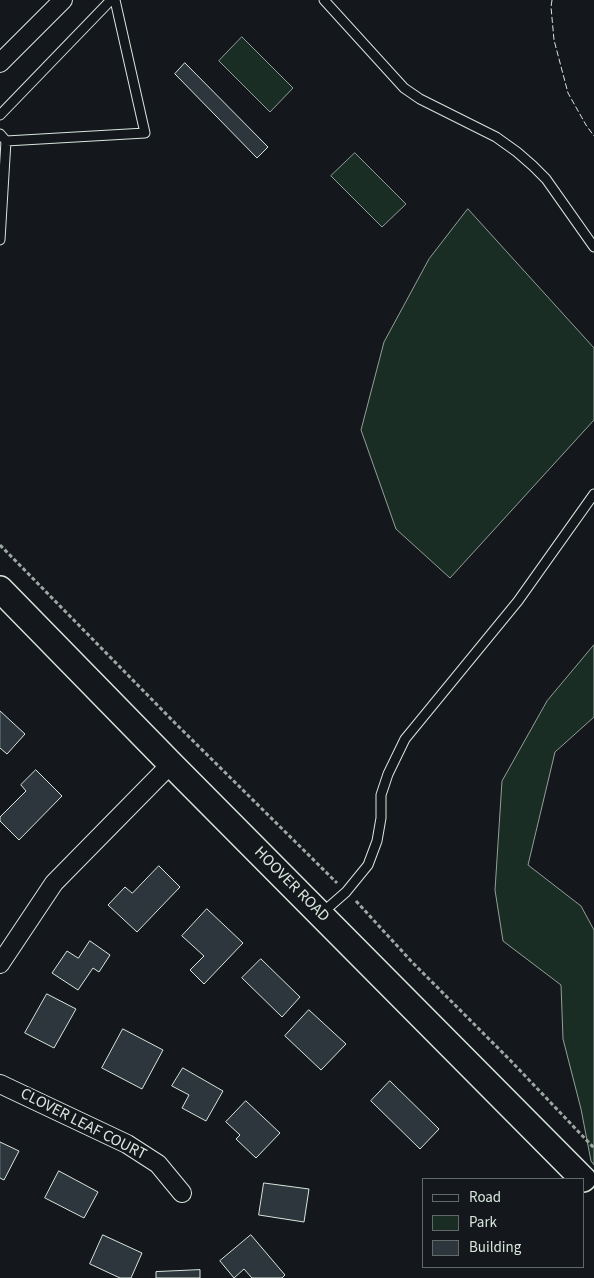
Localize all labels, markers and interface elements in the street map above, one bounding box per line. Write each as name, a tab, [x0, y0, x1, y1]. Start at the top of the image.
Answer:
street label: HOOVER ROAD	[249, 843, 333, 927]
street label: CLOVER LEAF COURT	[17, 1085, 149, 1165]
legend	[422, 1178, 584, 1268]
text: Road	[469, 1187, 501, 1208]
text: Park	[469, 1212, 497, 1233]
text: Building	[469, 1237, 521, 1258]

